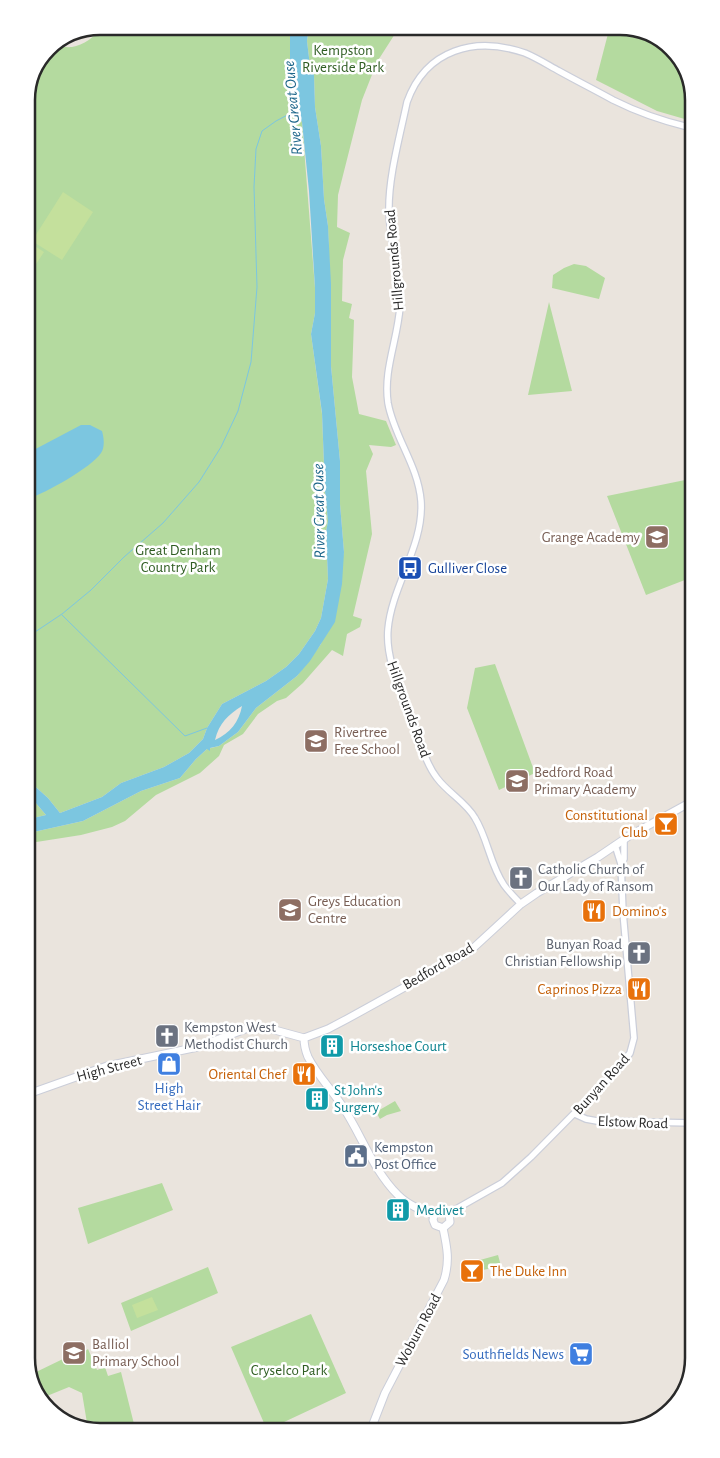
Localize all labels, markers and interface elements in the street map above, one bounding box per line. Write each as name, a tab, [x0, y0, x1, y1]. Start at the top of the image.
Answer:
park label: Kempston Riverside Park	[302, 43, 384, 75]
water label: River Great Ouse	[281, 60, 305, 156]
street label: Hillgrounds Road	[383, 208, 406, 311]
water label: River Great Ouse	[310, 463, 328, 559]
school or university icon: Grange Academy	[644, 524, 670, 550]
place label: Grange Academy	[542, 530, 641, 545]
park label: Great Denham Country Park	[135, 543, 221, 575]
bus stop icon: Gulliver Close	[397, 555, 423, 581]
place label: Gulliver Close	[428, 561, 507, 576]
street label: Hillgrounds Road	[384, 659, 433, 760]
place label: Rivertree Free School	[334, 725, 400, 757]
school or university icon: Rivertree Free School	[303, 728, 329, 754]
place label: Bedford Road Primary Academy	[534, 765, 637, 797]
school or university icon: Bedford Road Primary Academy	[504, 768, 530, 794]
place label: Constitutional Club	[565, 808, 648, 840]
bar icon: Constitutional Club	[653, 811, 679, 837]
place label: Catholic Church of Our Lady of Ransom	[538, 862, 654, 894]
church icon: Catholic Church of Our Lady of Ransom	[508, 865, 534, 891]
place label: Greys Education Centre	[308, 894, 401, 926]
school or university icon: Greys Education Centre	[277, 897, 303, 923]
restaurant icon: Domino's	[581, 898, 607, 924]
place label: Domino's	[612, 904, 667, 919]
place label: Bunyan Road Christian Fellowship	[505, 937, 622, 969]
street label: Bedford Road	[400, 940, 476, 993]
church icon: Bunyan Road Christian Fellowship	[626, 940, 652, 966]
restaurant icon: Caprinos Pizza	[626, 976, 652, 1002]
place label: Caprinos Pizza	[537, 982, 622, 997]
place label: Kempston West Methodist Church	[184, 1020, 288, 1052]
church icon: Kempston West Methodist Church	[154, 1023, 180, 1049]
building icon: Horseshoe Court	[319, 1033, 345, 1059]
place label: Horseshoe Court	[350, 1039, 447, 1054]
shop icon: High Street Hair	[156, 1051, 182, 1077]
street label: Bunyan Road	[570, 1051, 633, 1118]
street label: High Street	[75, 1053, 144, 1084]
restaurant icon: Oriental Chef	[291, 1061, 317, 1087]
place label: Oriental Chef	[208, 1067, 287, 1082]
place label: High Street Hair	[137, 1081, 201, 1113]
place label: St John's Surgery	[334, 1083, 383, 1115]
building icon: St John's Surgery	[304, 1086, 330, 1112]
street label: Elstow Road	[597, 1114, 669, 1131]
place label: Kempston Post Office	[374, 1140, 437, 1172]
public building icon: Kempston Post Office	[343, 1143, 369, 1169]
building icon: Medivet	[385, 1197, 411, 1223]
place label: Medivet	[416, 1203, 464, 1218]
bar icon: The Duke Inn	[459, 1258, 485, 1284]
place label: The Duke Inn	[490, 1264, 567, 1279]
street label: Woburn Road	[393, 1291, 444, 1369]
place label: Balliol Primary School	[92, 1337, 180, 1369]
school or university icon: Balliol Primary School	[61, 1340, 87, 1366]
supermarket icon: Southfields News	[568, 1341, 594, 1367]
place label: Southfields News	[463, 1347, 564, 1362]
park label: Cryselco Park	[251, 1363, 327, 1378]

